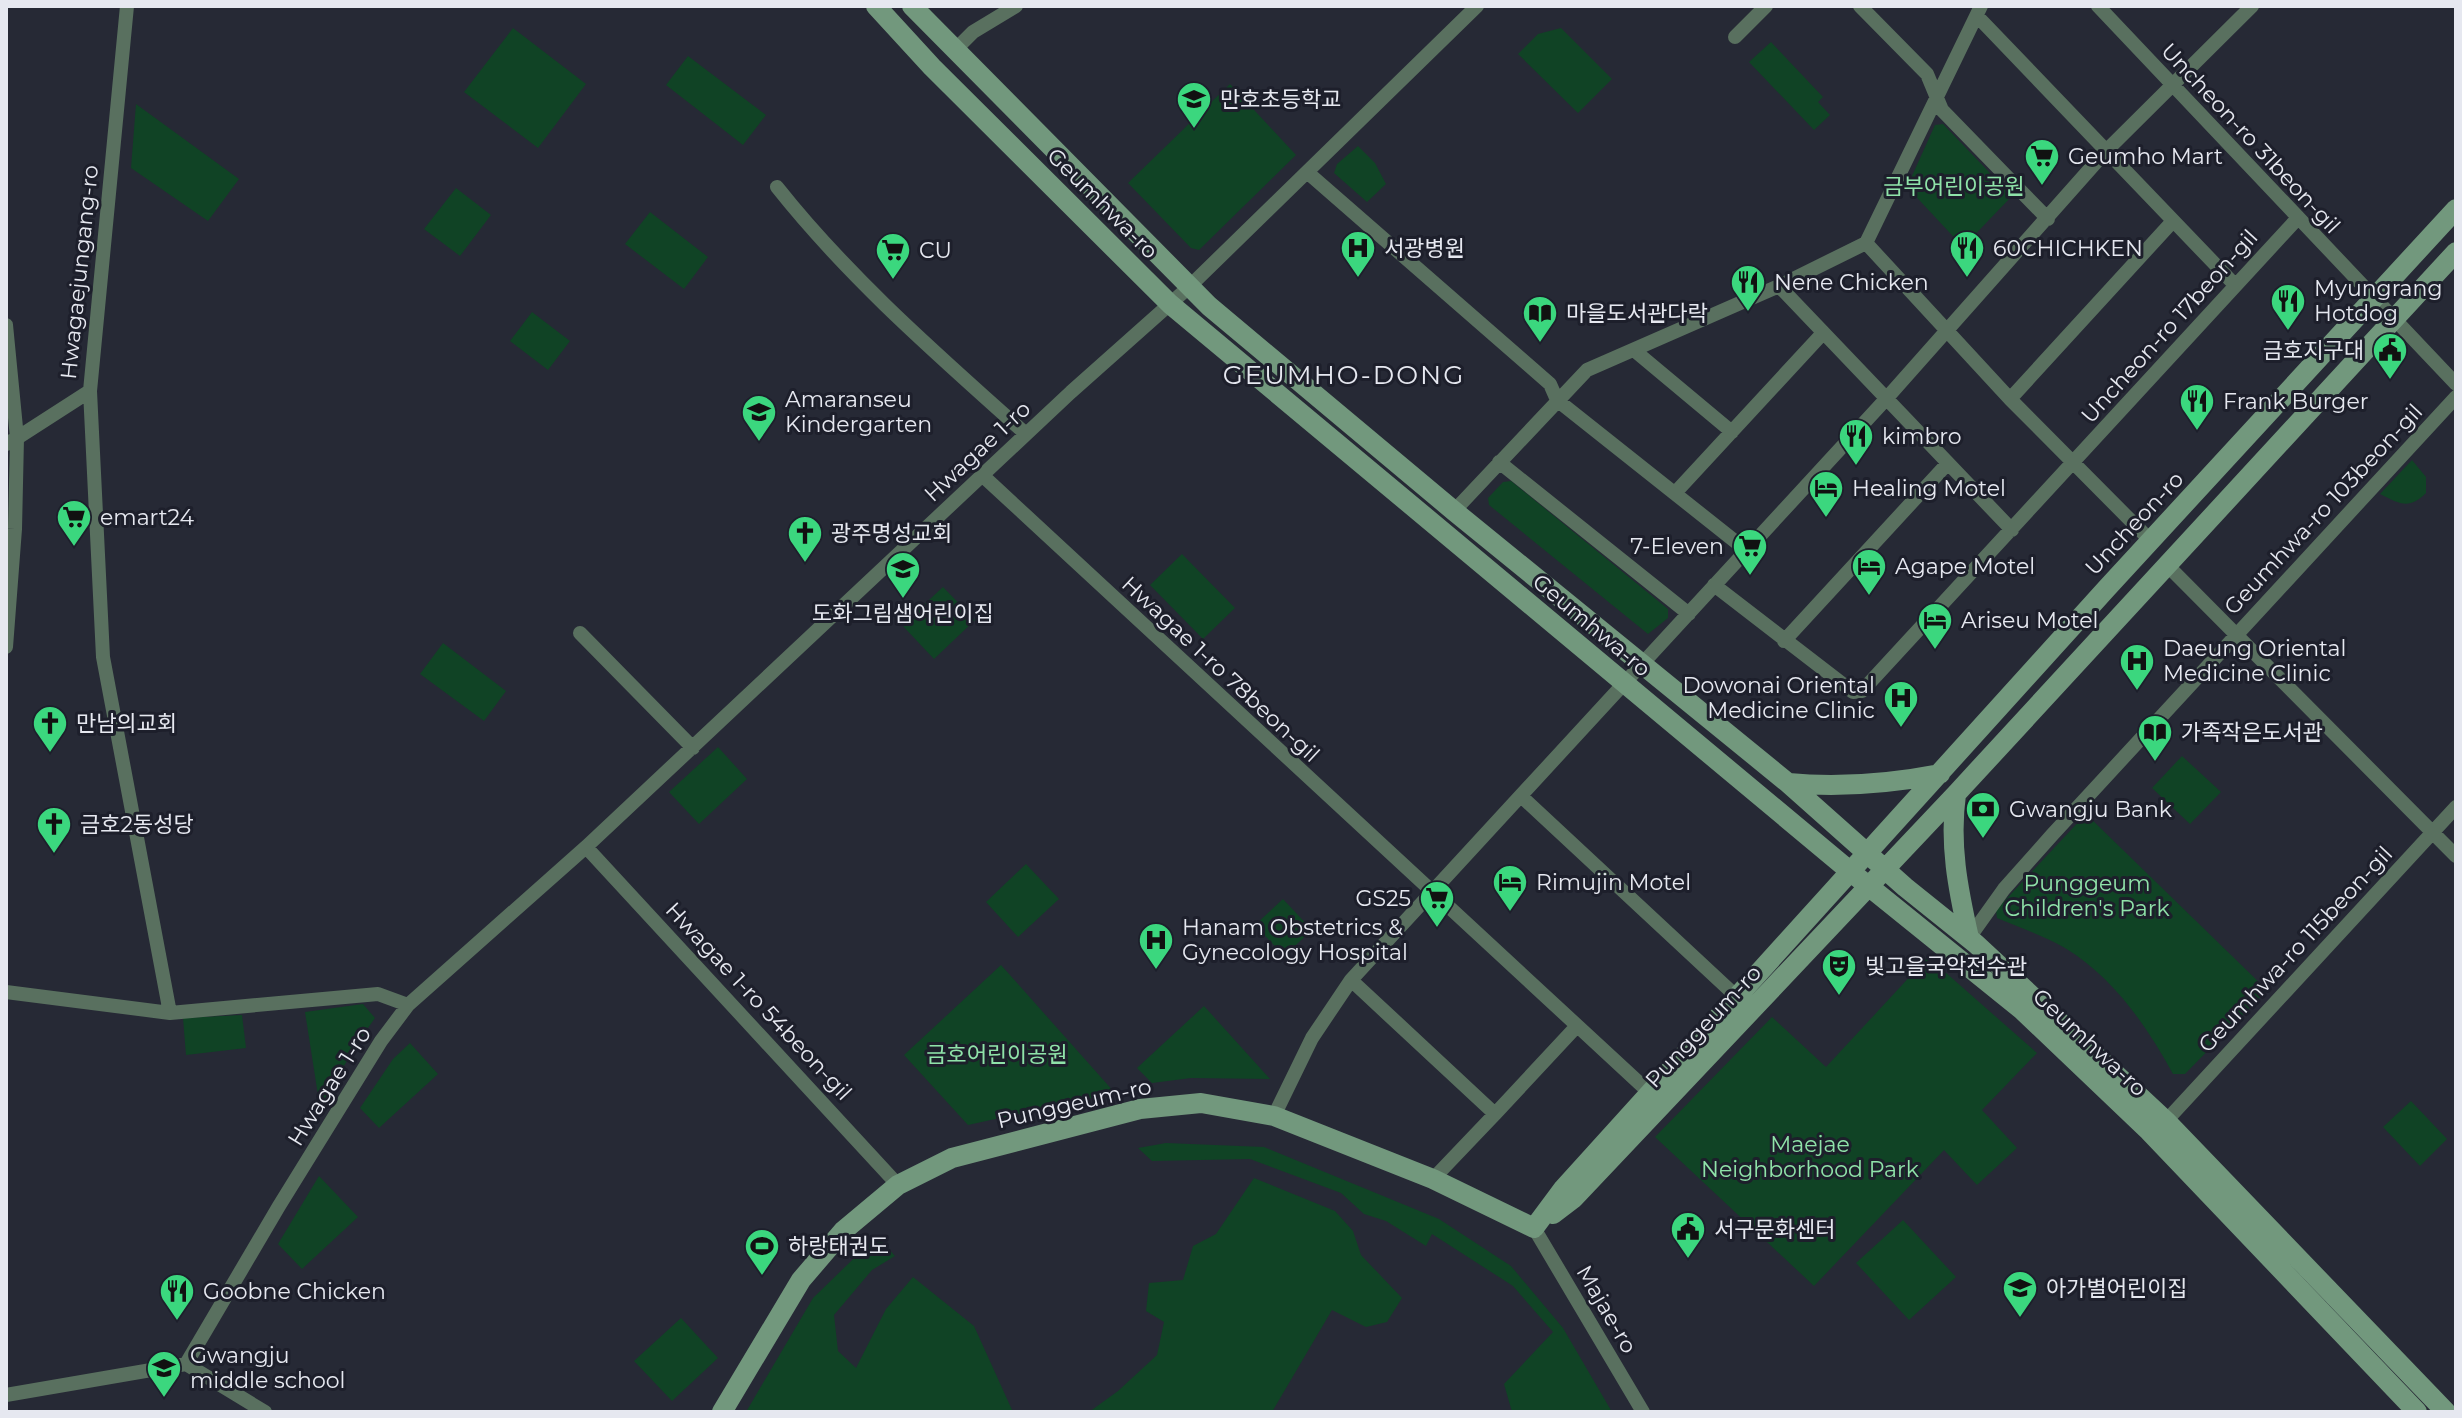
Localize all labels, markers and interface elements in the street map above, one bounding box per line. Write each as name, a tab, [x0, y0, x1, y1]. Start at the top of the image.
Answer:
street label: Uncheon-ro 31beon-gil	[2155, 37, 2346, 239]
school or university icon: 만호초등학교	[1175, 80, 1213, 130]
place label: 만호초등학교	[1220, 86, 1341, 113]
supermarket icon: Geumho Mart	[2023, 137, 2061, 187]
street label: Geumhwa-ro	[1042, 142, 1164, 264]
place label: Geumho Mart	[2068, 143, 2223, 170]
street label: Hwagaejungang-ro	[55, 164, 104, 381]
park label: 금부어린이공원	[1883, 173, 2025, 200]
street label: Uncheon-ro 17beon-gil	[2075, 224, 2263, 429]
hospital icon: 서광병원	[1339, 229, 1377, 279]
restaurant icon: 60CHICHKEN	[1948, 229, 1986, 279]
supermarket icon: CU	[874, 231, 912, 281]
place label: 서광병원	[1384, 235, 1465, 262]
place label: 60CHICHKEN	[1993, 235, 2143, 262]
place label: CU	[919, 237, 952, 264]
restaurant icon: Nene Chicken	[1729, 263, 1767, 313]
place label: Nene Chicken	[1774, 269, 1929, 296]
place label: Myungrang Hotdog	[2314, 275, 2443, 327]
restaurant icon: Myungrang Hotdog	[2269, 282, 2307, 332]
library icon: 마을도서관다락	[1521, 294, 1559, 344]
place label: 마을도서관다락	[1566, 300, 1708, 327]
public building icon: 금호지구대	[2371, 331, 2409, 381]
place label: 금호지구대	[2263, 337, 2364, 364]
district label: GEUMHO-DONG	[1223, 359, 1465, 391]
restaurant icon: Frank Burger	[2178, 382, 2216, 432]
place label: Amaranseu Kindergarten	[785, 386, 932, 438]
place label: Frank Burger	[2223, 388, 2369, 415]
school or university icon: Amaranseu Kindergarten	[740, 393, 778, 443]
street label: Hwagae 1-ro	[919, 395, 1036, 507]
street label: Geumhwa-ro 103beon-gil	[2219, 398, 2428, 620]
restaurant icon: kimbro	[1837, 417, 1875, 467]
place label: kimbro	[1882, 423, 1962, 450]
street label: Uncheon-ro	[2079, 466, 2189, 581]
hotel icon: Healing Motel	[1807, 469, 1845, 519]
place label: Healing Motel	[1852, 475, 2006, 502]
supermarket icon: emart24	[55, 498, 93, 548]
place label: emart24	[100, 504, 195, 531]
church icon: 광주명성교회	[786, 514, 824, 564]
place label: 광주명성교회	[831, 520, 952, 547]
supermarket icon: 7-Eleven	[1731, 527, 1769, 577]
place label: 7-Eleven	[1630, 533, 1724, 560]
hotel icon: Agape Motel	[1850, 547, 1888, 597]
school or university icon: 도화그림샘어린이집	[884, 550, 922, 600]
place label: Agape Motel	[1895, 553, 2035, 580]
street label: Geumhwa-ro	[1527, 568, 1656, 683]
street label: Hwagae 1-ro 78beon-gil	[1116, 571, 1325, 768]
place label: 도화그림샘어린이집	[812, 600, 994, 627]
hotel icon: Ariseu Motel	[1916, 601, 1954, 651]
place label: Ariseu Motel	[1961, 607, 2098, 634]
place label: Daeung Oriental Medicine Clinic	[2163, 635, 2347, 687]
hospital icon: Daeung Oriental Medicine Clinic	[2118, 642, 2156, 692]
place label: Dowonai Oriental Medicine Clinic	[1682, 672, 1875, 724]
hospital icon: Dowonai Oriental Medicine Clinic	[1882, 679, 1920, 729]
church icon: 만남의교회	[31, 704, 69, 754]
place label: 만남의교회	[76, 710, 177, 737]
library icon: 가족작은도서관	[2136, 713, 2174, 763]
place label: 가족작은도서관	[2181, 719, 2323, 746]
bank icon: Gwangju Bank	[1964, 790, 2002, 840]
place label: Gwangju Bank	[2009, 796, 2173, 823]
church icon: 금호2동성당	[35, 805, 73, 855]
place label: 금호2동성당	[80, 811, 194, 838]
street label: Geumhwa-ro 115beon-gil	[2193, 841, 2398, 1058]
hotel icon: Rimujin Motel	[1491, 863, 1529, 913]
place label: Rimujin Motel	[1536, 869, 1691, 896]
park label: Punggeum Children's Park	[2004, 870, 2170, 922]
supermarket icon: GS25	[1418, 879, 1456, 929]
place label: GS25	[1356, 885, 1411, 912]
street label: Hwagae 1-ro 54beon-gil	[660, 897, 857, 1106]
place label: Hanam Obstetrics & Gynecology Hospital	[1182, 914, 1408, 966]
hospital icon: Hanam Obstetrics & Gynecology Hospital	[1137, 921, 1175, 971]
theatre icon: 빛고을국악전수관	[1820, 947, 1858, 997]
place label: 빛고을국악전수관	[1865, 953, 2027, 980]
street label: Punggeum-ro	[1640, 959, 1767, 1093]
street label: Geumhwa-ro	[2027, 983, 2152, 1102]
street label: Hwagae 1-ro	[282, 1022, 377, 1151]
park label: 금호어린이공원	[926, 1041, 1068, 1068]
street label: Punggeum-ro	[994, 1073, 1154, 1134]
park label: Maejae Neighborhood Park	[1701, 1131, 1920, 1183]
public building icon: 서구문화센터	[1669, 1210, 1707, 1260]
place label: 서구문화센터	[1714, 1216, 1835, 1243]
sports icon: 하랑태권도	[743, 1227, 781, 1277]
place label: 하랑태권도	[788, 1233, 889, 1260]
street label: Majae-ro	[1571, 1260, 1643, 1358]
school or university icon: 아가별어린이집	[2001, 1269, 2039, 1319]
restaurant icon: Goobne Chicken	[158, 1272, 196, 1322]
place label: 아가별어린이집	[2046, 1275, 2188, 1302]
place label: Goobne Chicken	[203, 1278, 386, 1305]
place label: Gwangju middle school	[190, 1342, 345, 1394]
school or university icon: Gwangju middle school	[145, 1349, 183, 1399]

